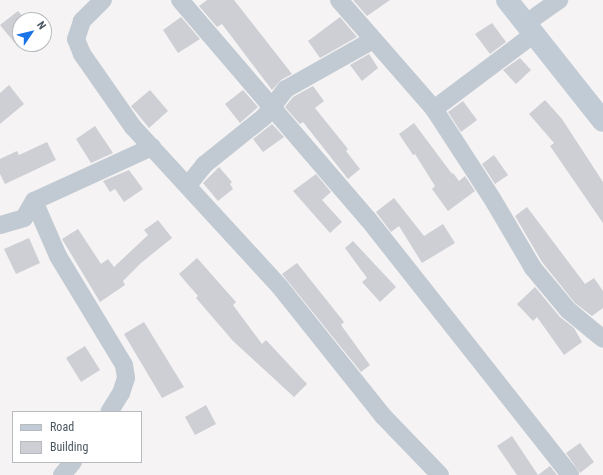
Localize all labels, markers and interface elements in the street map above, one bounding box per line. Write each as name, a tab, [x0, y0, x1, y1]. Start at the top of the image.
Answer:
north arrow	[12, 12, 52, 52]
text: N	[34, 19, 49, 32]
legend	[12, 411, 142, 463]
text: Road	[50, 420, 74, 434]
text: Building	[50, 440, 88, 454]

